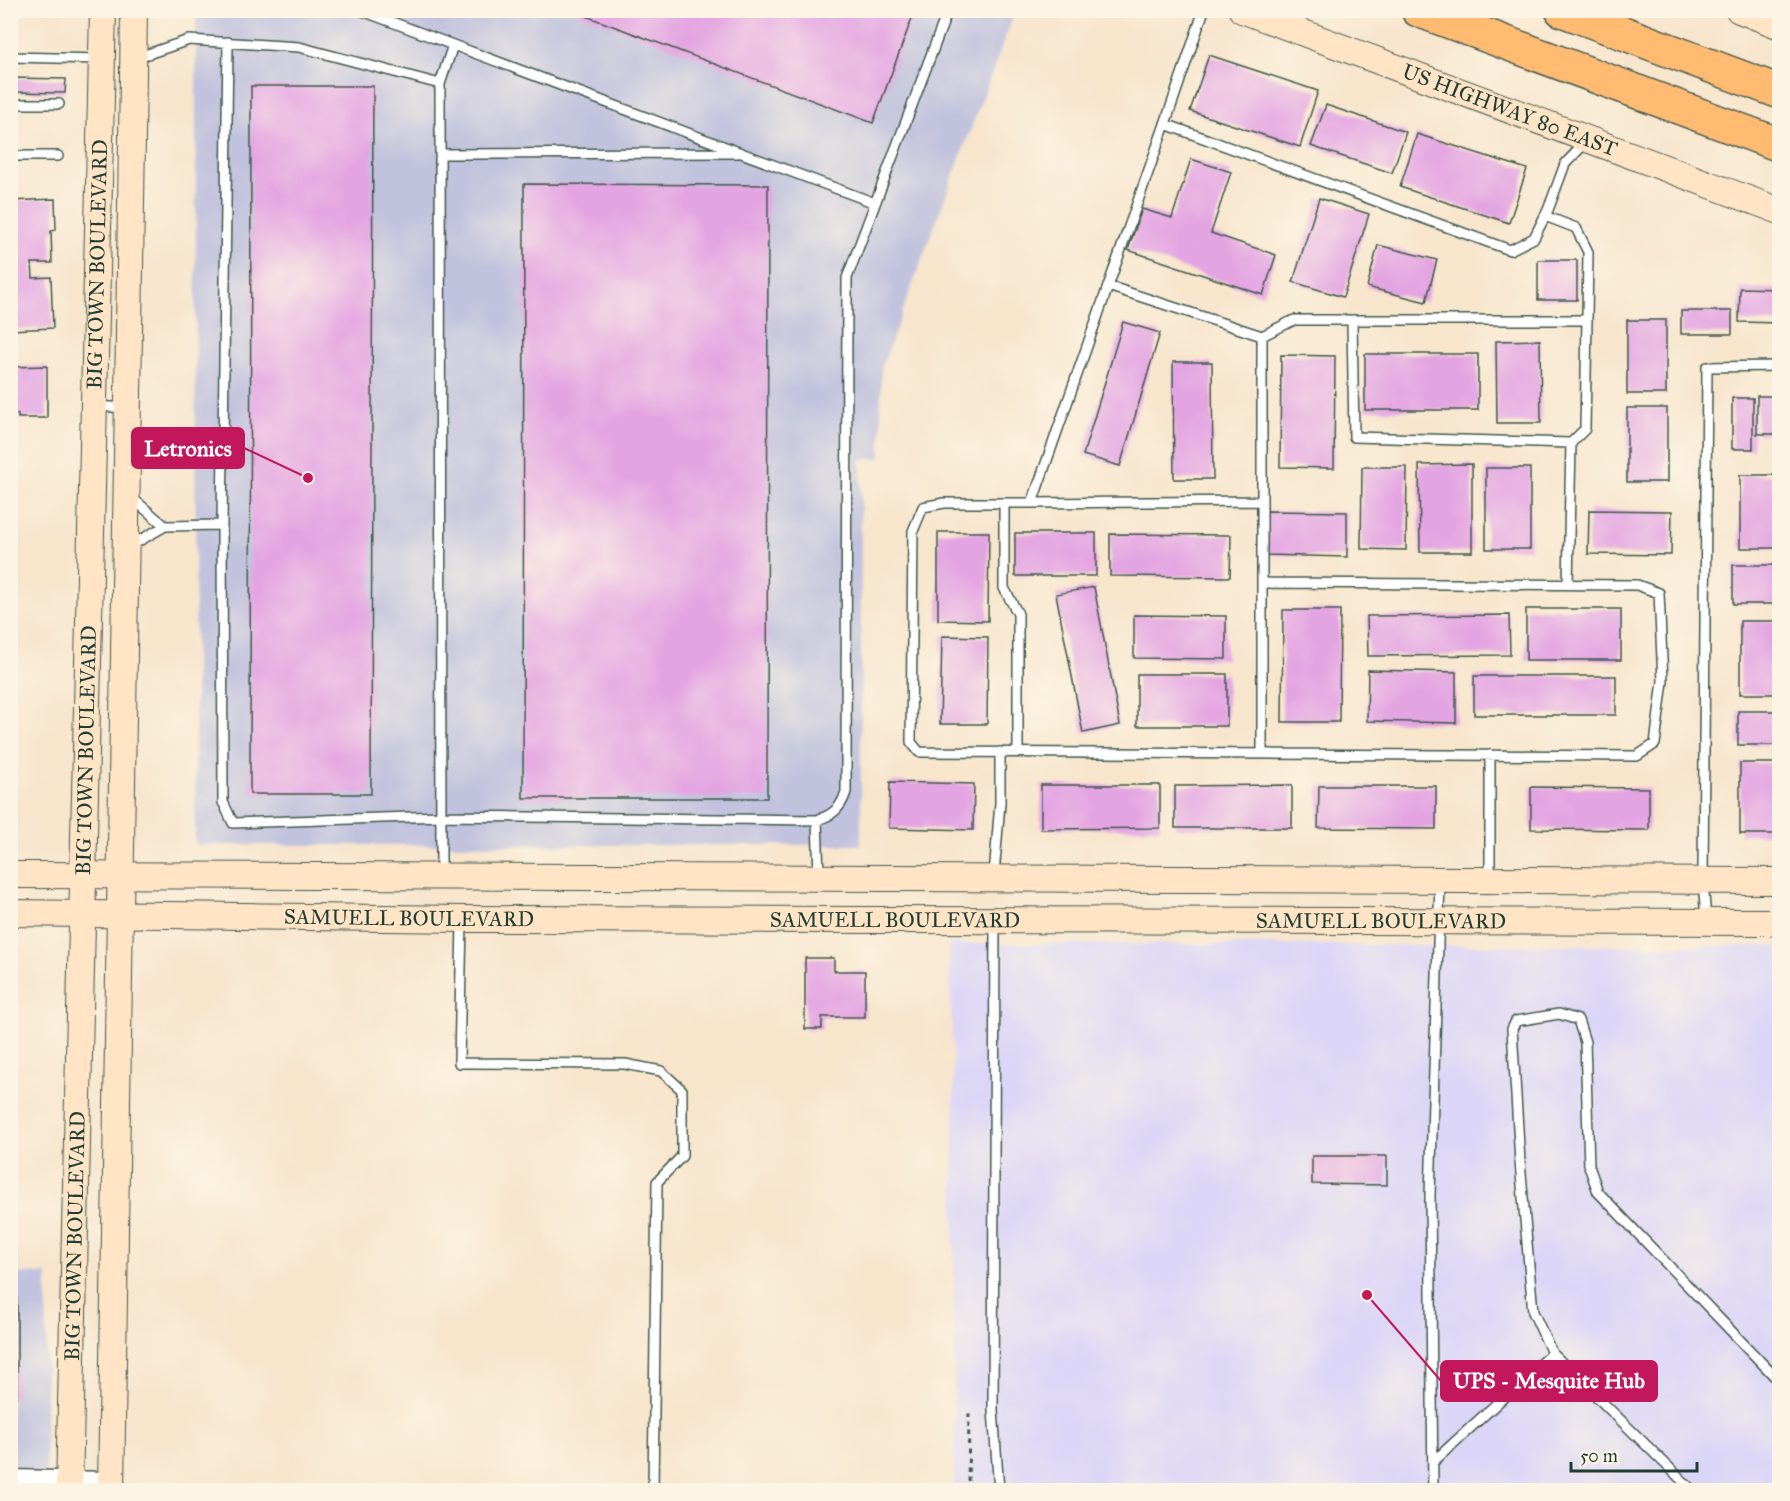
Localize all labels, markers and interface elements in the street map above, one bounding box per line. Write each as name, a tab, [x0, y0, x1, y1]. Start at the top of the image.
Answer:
street label: US HIGHWAY 80 EAST	[1399, 58, 1621, 162]
street label: BIG TOWN BOULEVARD	[81, 139, 113, 390]
callout: Letronics	[132, 428, 244, 468]
text: Letronics	[144, 435, 232, 462]
street label: BIG TOWN BOULEVARD	[70, 625, 102, 876]
street label: SAMUELL BOULEVARD	[284, 904, 534, 932]
street label: SAMUELL BOULEVARD	[770, 907, 1020, 933]
street label: SAMUELL BOULEVARD	[1256, 908, 1506, 934]
street label: BIG TOWN BOULEVARD	[59, 1111, 91, 1361]
callout: UPS - Mesquite Hub	[1441, 1361, 1657, 1401]
text: UPS - Mesquite Hub	[1453, 1367, 1645, 1394]
scale bar	[1571, 1435, 1697, 1473]
text: 50 m	[1580, 1445, 1618, 1467]

